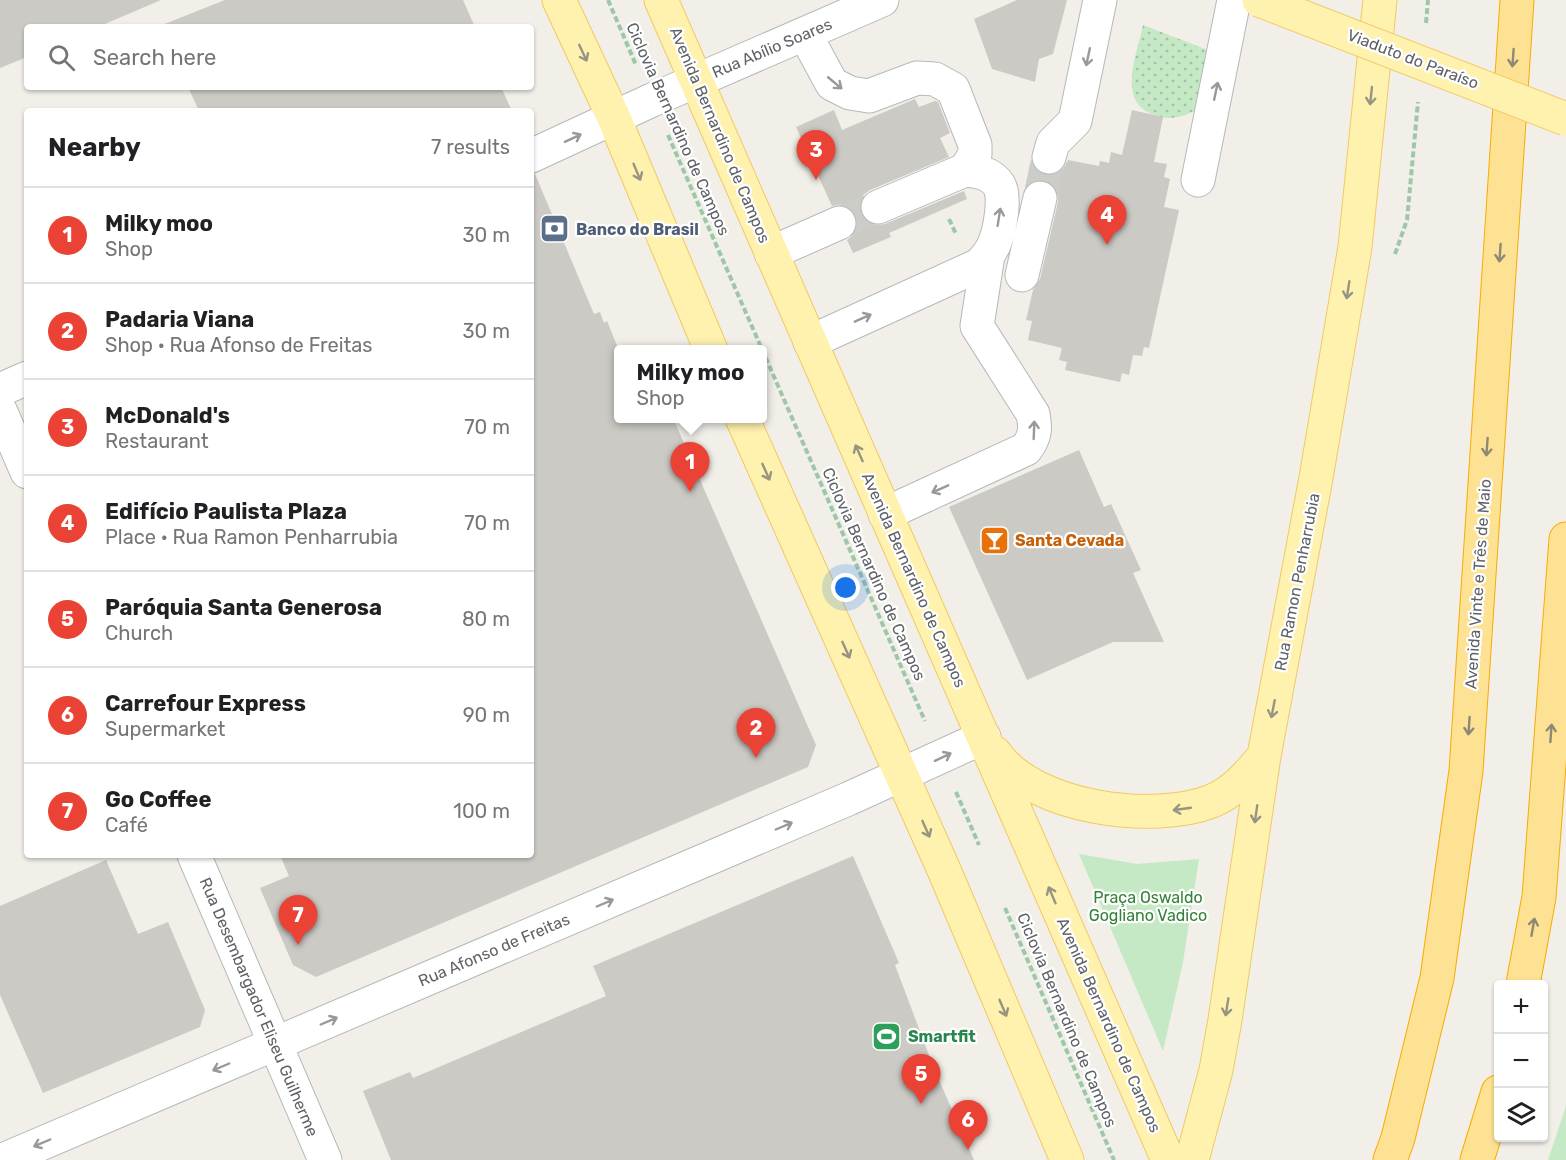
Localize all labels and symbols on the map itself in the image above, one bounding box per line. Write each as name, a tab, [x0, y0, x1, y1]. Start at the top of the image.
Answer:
street label: Rua Abílio Soares	[709, 14, 835, 82]
street label: Ciclovia Bernardino de Campos	[622, 20, 734, 238]
street label: Avenida Bernardino de Campos	[666, 24, 774, 246]
street label: Viaduto do Paraíso	[1345, 25, 1481, 93]
one-way arrow	[578, 44, 590, 62]
one-way arrow	[1082, 47, 1093, 67]
one-way arrow	[1508, 48, 1519, 68]
one-way arrow	[827, 77, 843, 90]
one-way arrow	[1211, 82, 1222, 101]
one-way arrow	[1365, 86, 1376, 106]
pin: 3	[796, 130, 836, 180]
one-way arrow	[563, 131, 581, 143]
one-way arrow	[631, 163, 643, 181]
pin: 4	[1088, 196, 1126, 245]
one-way arrow	[994, 207, 1005, 227]
bank icon: Banco do Brasil	[539, 213, 571, 245]
place label: Banco do Brasil	[576, 220, 699, 239]
one-way arrow	[1494, 242, 1505, 262]
one-way arrow	[1343, 279, 1354, 299]
one-way arrow	[853, 311, 871, 323]
one-way arrow	[1028, 420, 1039, 440]
one-way arrow	[1481, 437, 1492, 457]
pin: 1	[670, 442, 710, 492]
one-way arrow	[852, 445, 864, 463]
one-way arrow	[761, 462, 772, 480]
street label: Ciclovia Bernardino de Campos	[818, 465, 930, 683]
street label: Avenida Bernardino de Campos	[858, 470, 970, 690]
street label: Avenida Vinte e Três de Maio	[1461, 478, 1495, 690]
one-way arrow	[932, 484, 950, 495]
street label: Rua Ramon Penharrubia	[1270, 492, 1324, 672]
bar icon: Santa Cevada	[978, 524, 1010, 556]
place label: Santa Cevada	[1015, 531, 1124, 550]
your location	[831, 573, 860, 602]
one-way arrow	[841, 640, 852, 658]
one-way arrow	[1267, 699, 1278, 718]
pin: 2	[736, 708, 776, 758]
one-way arrow	[1463, 715, 1474, 735]
one-way arrow	[1546, 723, 1557, 743]
one-way arrow	[934, 750, 952, 762]
one-way arrow	[1173, 803, 1193, 814]
one-way arrow	[1250, 804, 1261, 824]
one-way arrow	[775, 820, 793, 831]
one-way arrow	[921, 820, 932, 838]
street label: Rua Desembargador Eliseu Guilherme	[196, 875, 322, 1139]
one-way arrow	[1046, 886, 1057, 904]
park label: Praça Oswaldo Gogliano Vadico	[1089, 888, 1207, 925]
pin: 7	[278, 896, 318, 945]
one-way arrow	[595, 897, 613, 908]
street label: Rua Afonso de Freitas	[415, 910, 573, 990]
street label: Ciclovia Bernardino de Campos	[1013, 910, 1121, 1130]
street label: Avenida Bernardino de Campos	[1053, 915, 1165, 1135]
one-way arrow	[1528, 918, 1539, 937]
one-way arrow	[1222, 997, 1233, 1016]
one-way arrow	[998, 999, 1009, 1017]
one-way arrow	[319, 1015, 337, 1026]
sports icon: Smartfit	[871, 1020, 903, 1052]
place label: Smartfit	[908, 1027, 976, 1046]
pin: 5	[902, 1054, 940, 1104]
one-way arrow	[213, 1062, 231, 1073]
pin: 6	[948, 1100, 988, 1150]
one-way arrow	[33, 1139, 51, 1150]

